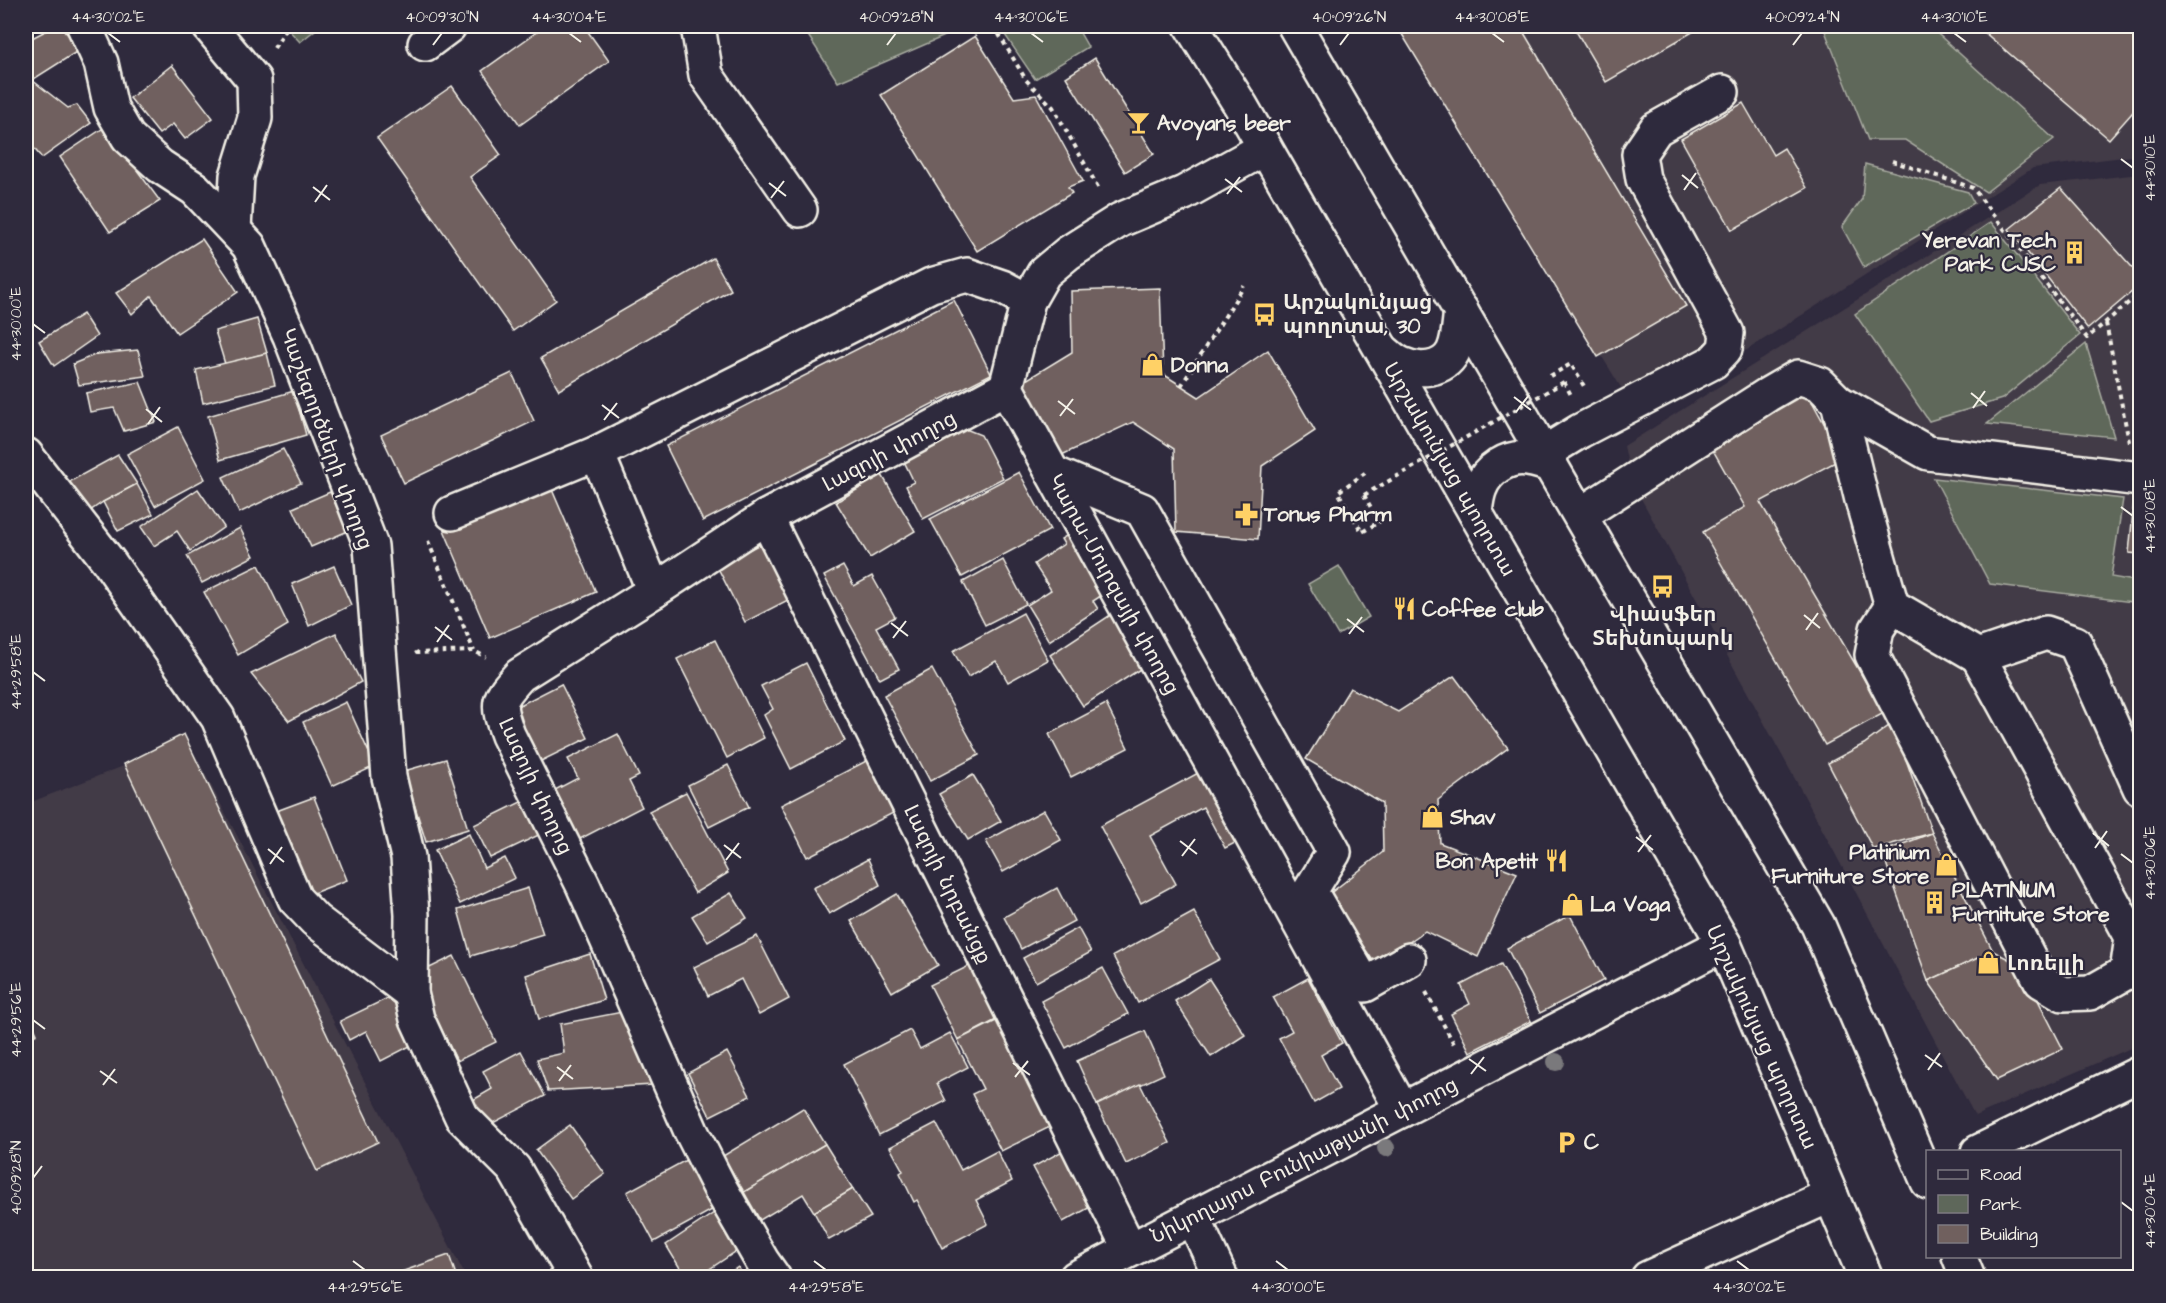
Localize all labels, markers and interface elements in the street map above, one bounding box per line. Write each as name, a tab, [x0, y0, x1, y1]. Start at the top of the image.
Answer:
text: 44°30'02"E	[71, 7, 145, 28]
text: 40°09'30"N	[405, 7, 479, 28]
text: 44°30'04"E	[531, 7, 607, 28]
text: 40°09'28"N	[859, 7, 933, 28]
text: 44°30'06"E	[994, 7, 1068, 28]
text: 40°09'26"N	[1312, 7, 1386, 28]
text: 44°30'08"E	[1455, 7, 1530, 28]
text: 40°09'24"N	[1764, 7, 1840, 28]
text: 44°30'10"E	[1920, 7, 1988, 28]
place label: Avoyans beer	[1157, 109, 1291, 141]
bar icon: Avoyans beer	[1126, 110, 1152, 136]
text: 44°30'10"E	[2140, 134, 2161, 202]
place label: Yerevan Tech Park CJSC	[1922, 226, 2057, 279]
building icon: Yerevan Tech Park CJSC	[2061, 239, 2087, 265]
text: 44°30'00"E	[6, 287, 27, 361]
place label: Արշակունյաց պողոտա, 30	[1283, 288, 1432, 341]
bus stop icon: Արշակունյաց պողոտա, 30	[1252, 301, 1278, 327]
street label: Կաշեգործների փողոց	[273, 324, 380, 554]
place label: Donna	[1171, 351, 1228, 380]
shop icon: Donna	[1140, 352, 1166, 378]
street label: Արշակունյաց պողոտա	[1376, 357, 1523, 582]
street label: Լազոյի փողոց	[817, 404, 962, 499]
street label: Կարա-Մուրզայի փողոց	[1041, 469, 1186, 700]
text: 44°30'08"E	[2140, 478, 2161, 553]
place label: Tonus Pharm	[1263, 500, 1392, 529]
pharmacy icon: Tonus Pharm	[1233, 501, 1259, 527]
bus stop icon: Վիասֆեր Տեխնոպարկ	[1650, 573, 1676, 599]
place label: Coffee club	[1422, 595, 1544, 624]
restaurant icon: Coffee club	[1391, 596, 1417, 622]
place label: Վիասֆեր Տեխնոպարկ	[1592, 600, 1734, 653]
text: 44°29'58"E	[6, 634, 27, 710]
street label: Լազոյի փողոց	[491, 713, 580, 860]
street label: Լազոյի նրբանցք	[896, 800, 999, 969]
place label: Shav	[1449, 803, 1496, 832]
shop icon: Shav	[1419, 804, 1445, 830]
text: 44°30'06"E	[2140, 826, 2161, 900]
place label: Platinium Furniture Store	[1771, 838, 1930, 891]
place label: Bon Apetit	[1436, 847, 1538, 877]
restaurant icon: Bon Apetit	[1543, 848, 1569, 874]
shop icon: Platinium Furniture Store	[1934, 851, 1960, 877]
place label: PLATINIUM Furniture Store	[1952, 876, 2110, 929]
building icon: PLATINIUM Furniture Store	[1921, 889, 1947, 915]
place label: La Voga	[1590, 890, 1670, 921]
shop icon: La Voga	[1559, 891, 1585, 917]
street label: Արշակունյաց պողոտա	[1699, 920, 1824, 1154]
place label: Լոռելլի	[2007, 949, 2085, 978]
shop icon: Լոռելլի	[1976, 950, 2002, 976]
text: 44°29'56"E	[6, 982, 27, 1058]
street label: Նիկողայոս Բունիաթյանի փողոց	[1146, 1070, 1463, 1251]
place label: C	[1584, 1128, 1599, 1157]
parking icon: C	[1553, 1129, 1579, 1155]
text: 40°09'28"N	[6, 1141, 27, 1215]
legend	[1926, 1150, 2121, 1258]
text: Road	[1980, 1162, 2021, 1187]
text: 44°30'04"E	[2140, 1173, 2161, 1249]
text: Park	[1980, 1192, 2022, 1217]
text: Building	[1980, 1222, 2038, 1248]
text: 44°29'56"E	[327, 1277, 403, 1298]
text: 44°29'58"E	[788, 1277, 864, 1298]
text: 44°30'00"E	[1251, 1277, 1325, 1298]
text: 44°30'02"E	[1712, 1277, 1786, 1298]

